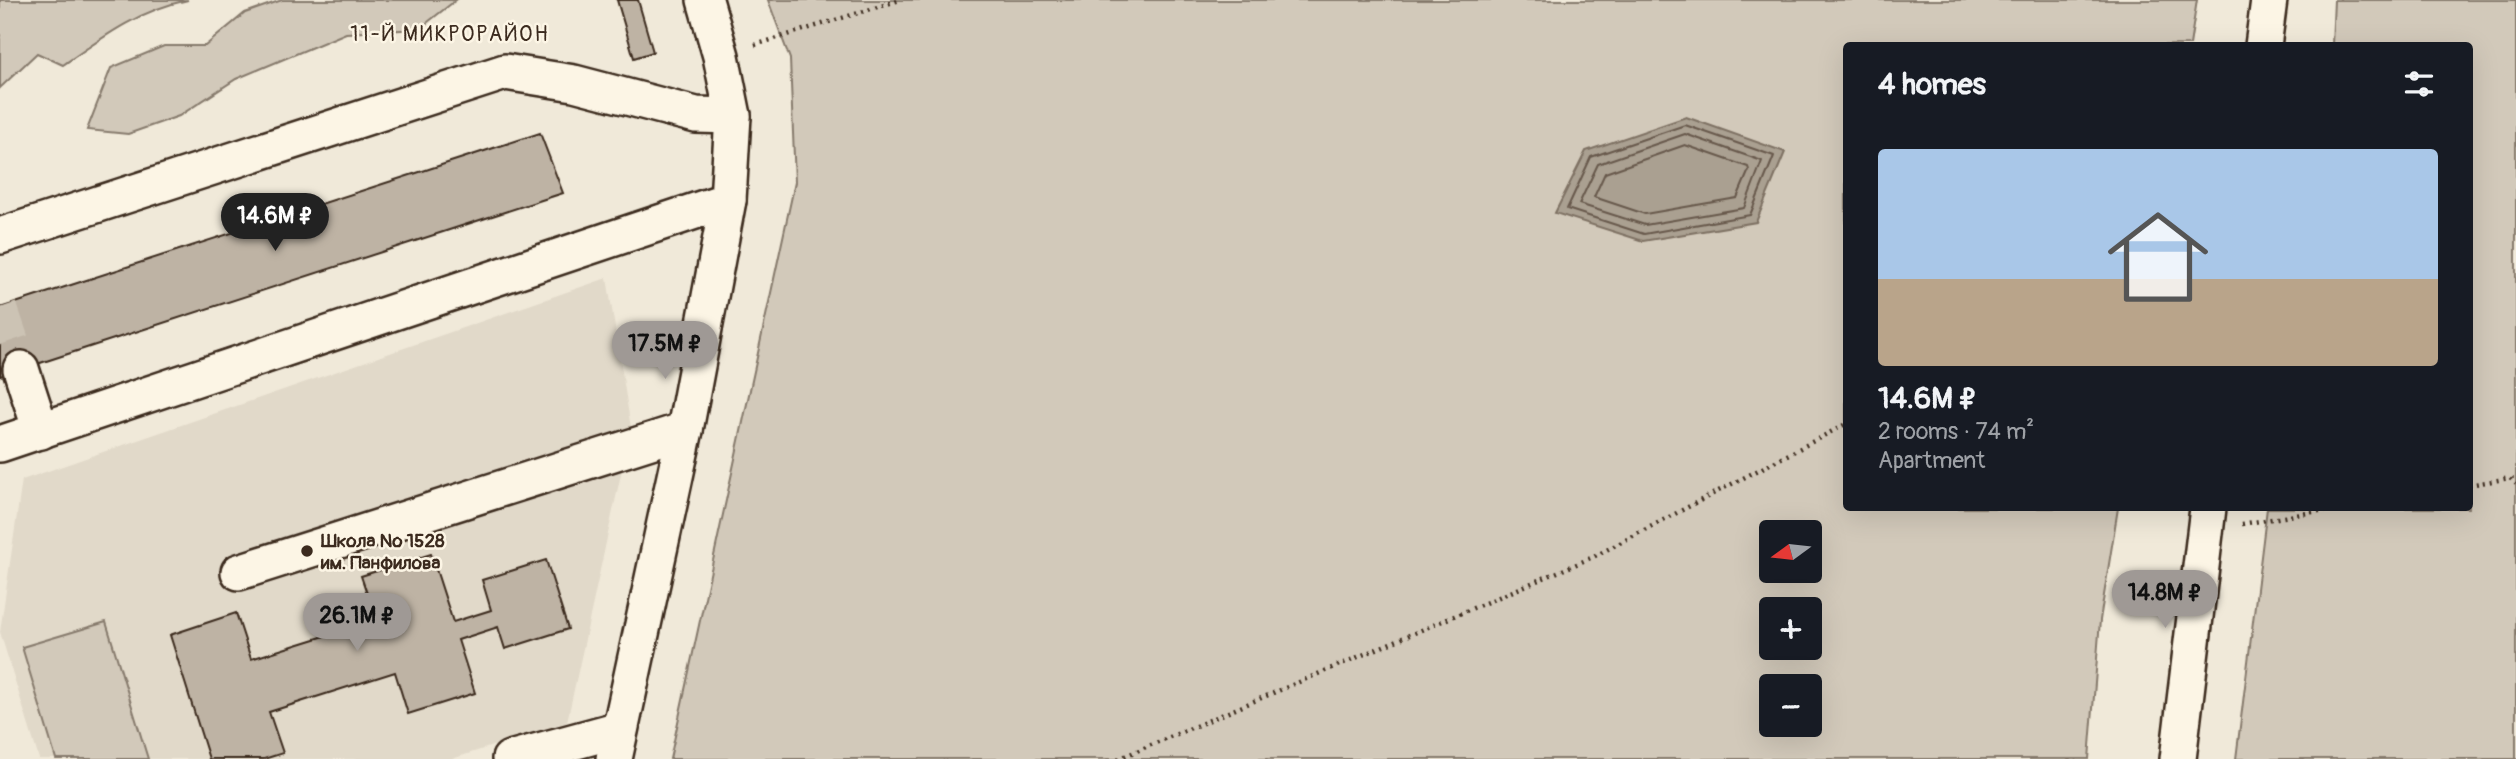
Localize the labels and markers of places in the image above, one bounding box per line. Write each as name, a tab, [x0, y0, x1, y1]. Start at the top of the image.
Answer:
pin: 14.6M ₽	[210, 194, 340, 253]
pin: 17.5M ₽	[600, 322, 730, 381]
place label: Школа № 1528 им. Панфилова	[320, 529, 445, 575]
marker: Школа № 1528 им. Панфилова	[299, 543, 315, 559]
pin: 14.8M ₽	[2100, 570, 2230, 630]
pin: 26.1M ₽	[292, 594, 422, 653]

